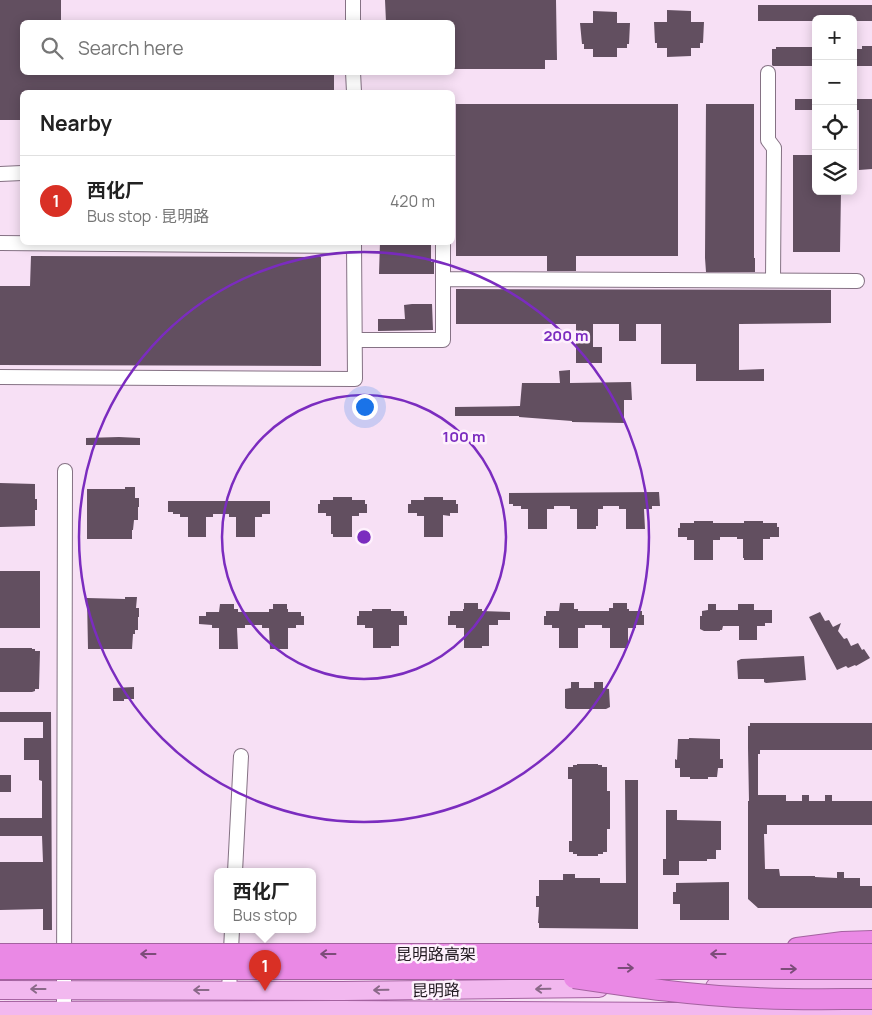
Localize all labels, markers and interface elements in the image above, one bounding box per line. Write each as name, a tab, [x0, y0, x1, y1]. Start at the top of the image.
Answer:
map controls	[812, 15, 857, 195]
button: +	[812, 15, 857, 60]
search box	[20, 20, 455, 75]
icon: search	[38, 34, 66, 62]
text: Search here	[78, 35, 184, 61]
button: −	[812, 60, 857, 105]
button: locate	[812, 105, 857, 150]
text: Nearby	[40, 109, 112, 137]
button: layers	[812, 150, 857, 195]
text: 西化厂	[87, 177, 144, 203]
text: 1	[52, 190, 60, 212]
text: 420 m	[390, 190, 435, 212]
text: Bus stop · 昆明路	[87, 205, 209, 227]
text: 200 m	[543, 325, 589, 346]
your location	[352, 394, 378, 420]
text: 100 m	[443, 426, 485, 447]
centre of rings	[355, 528, 373, 546]
popup	[214, 868, 316, 933]
text: 西化厂	[233, 878, 290, 904]
text: Bus stop	[233, 904, 297, 926]
street label: 昆明路高架	[396, 943, 476, 965]
one-way arrow	[141, 949, 157, 959]
one-way arrow	[321, 949, 337, 959]
one-way arrow	[711, 949, 727, 959]
pin: 1	[249, 950, 281, 991]
one-way arrow	[618, 963, 634, 973]
one-way arrow	[780, 964, 796, 974]
street label: 昆明路	[412, 979, 460, 1001]
one-way arrow	[31, 984, 47, 994]
one-way arrow	[536, 984, 552, 994]
one-way arrow	[193, 986, 209, 995]
one-way arrow	[373, 986, 389, 995]

